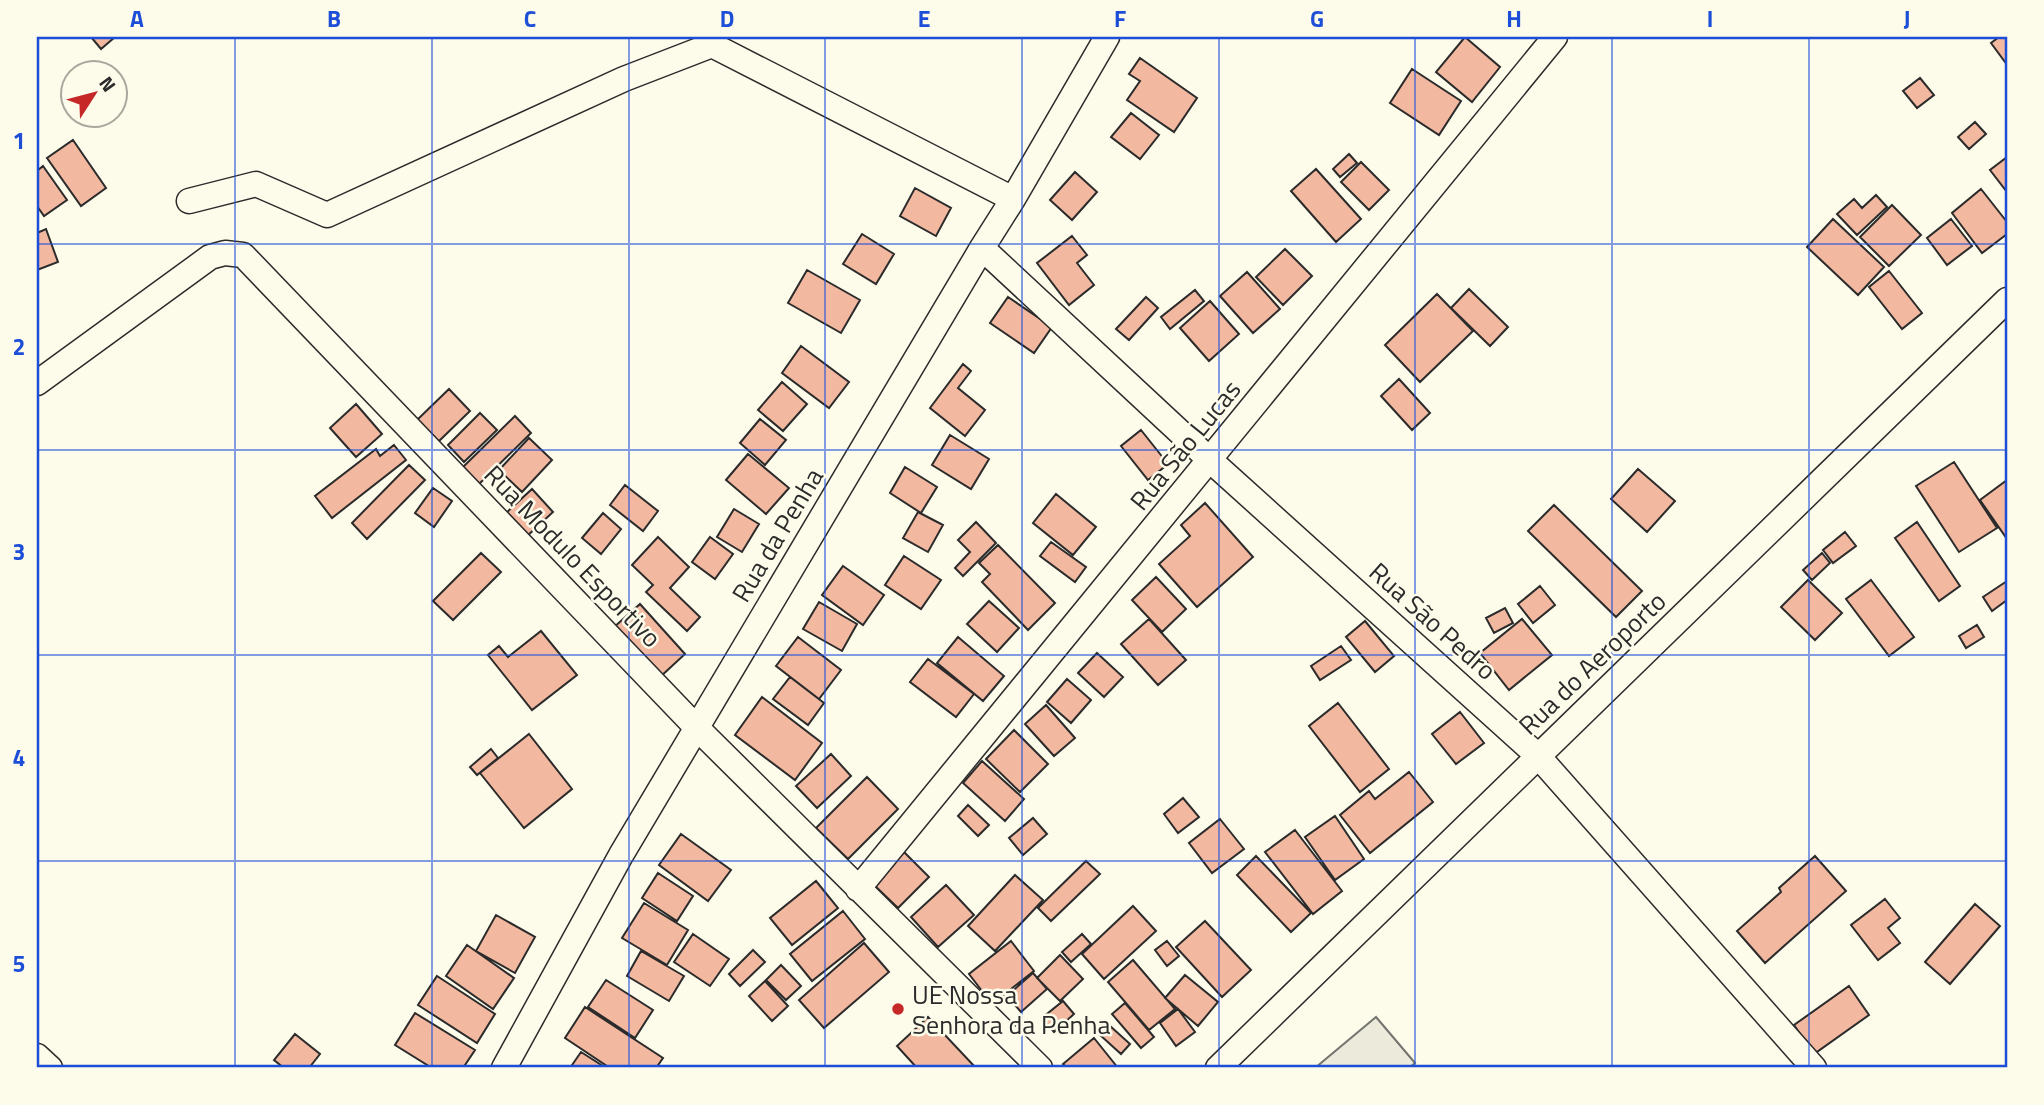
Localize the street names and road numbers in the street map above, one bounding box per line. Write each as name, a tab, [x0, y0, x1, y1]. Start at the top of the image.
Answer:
street label: Rua São Lucas	[1120, 371, 1250, 519]
street label: Rua Modulo Esportivo	[475, 456, 671, 656]
street label: Rua da Penha	[722, 461, 832, 609]
street label: Rua São Pedro	[1361, 553, 1505, 689]
street label: Rua do Aeroporto	[1509, 582, 1675, 744]

